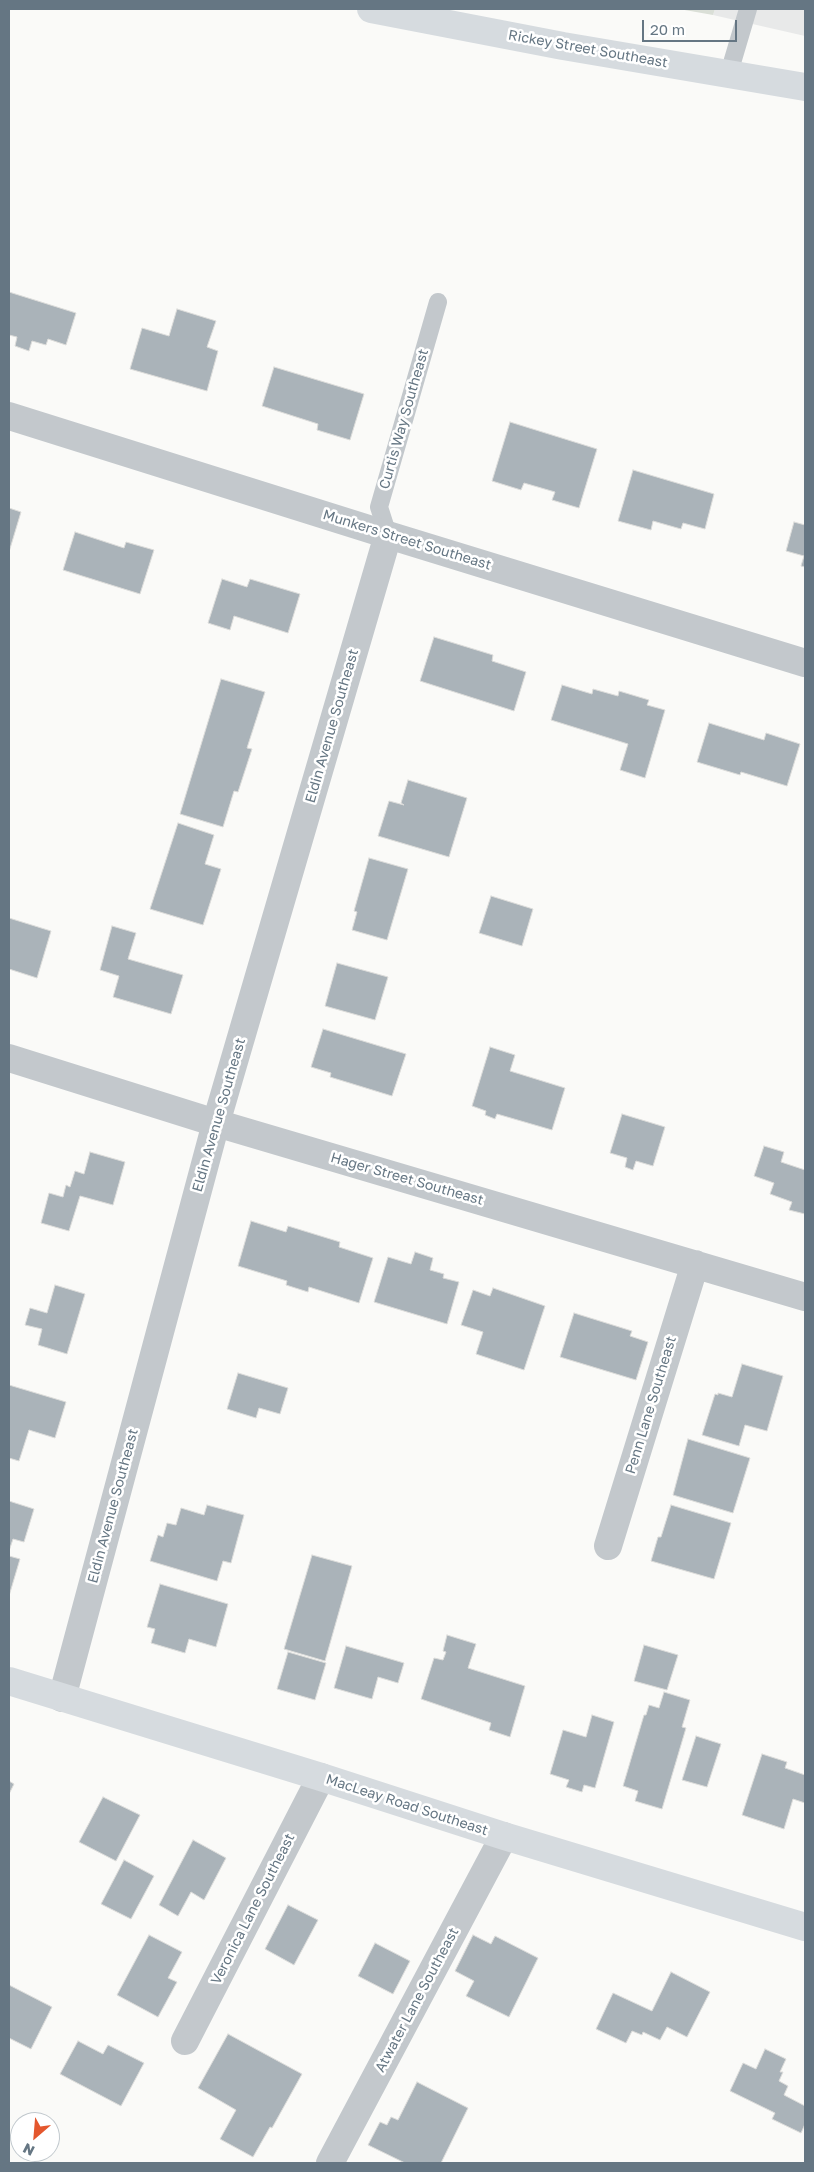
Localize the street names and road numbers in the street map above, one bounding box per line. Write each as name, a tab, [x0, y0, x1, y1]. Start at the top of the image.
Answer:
street label: Rickey Street Southeast	[507, 27, 669, 71]
street label: Curtis Way Southeast	[376, 347, 432, 491]
street label: Munkers Street Southeast	[321, 506, 493, 574]
street label: Eldin Avenue Southeast	[302, 647, 362, 805]
street label: Eldin Avenue Southeast	[189, 1036, 249, 1194]
street label: Hager Street Southeast	[329, 1149, 485, 1209]
street label: Penn Lane Southeast	[622, 1334, 680, 1476]
street label: Eldin Avenue Southeast	[84, 1427, 142, 1585]
street label: MacLeay Road Southeast	[324, 1771, 490, 1839]
street label: Veronica Lane Southeast	[208, 1831, 298, 1987]
street label: Atwater Lane Southeast	[372, 1925, 462, 2075]

